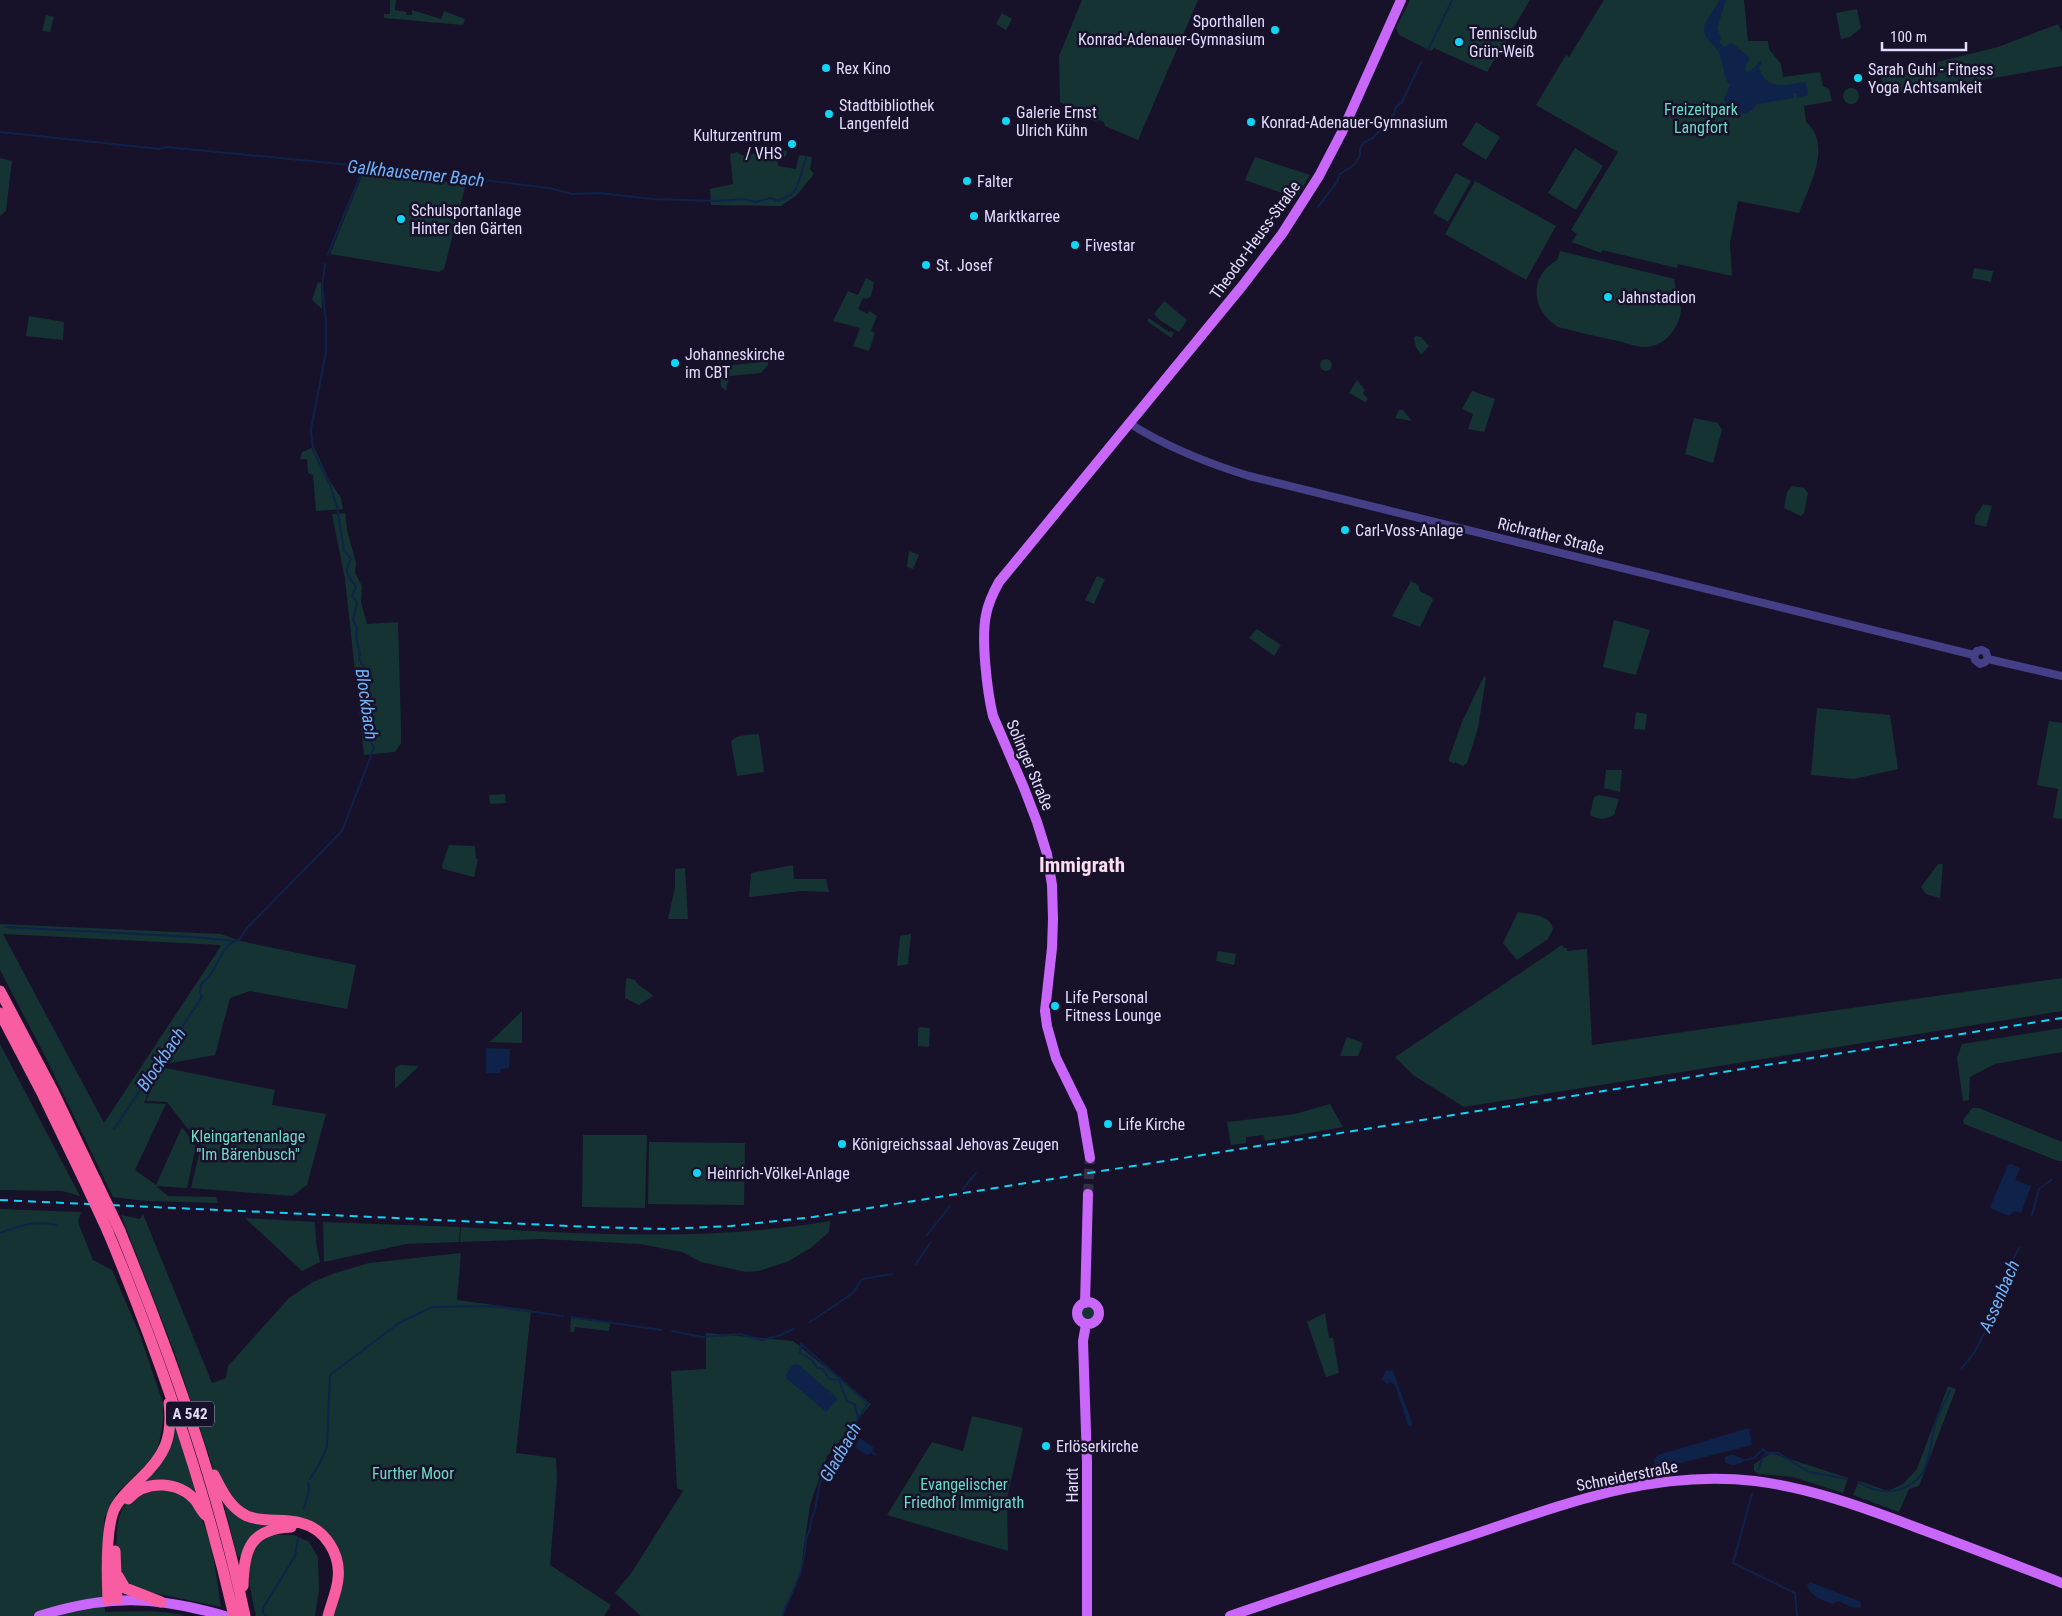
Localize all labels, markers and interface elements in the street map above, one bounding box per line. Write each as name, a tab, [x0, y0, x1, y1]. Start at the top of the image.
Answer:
place label: Sporthallen Konrad-Adenauer-Gymnasium	[1078, 12, 1265, 49]
scale bar	[1882, 20, 1966, 52]
marker: Sporthallen Konrad-Adenauer-Gymnasium	[1269, 24, 1281, 36]
place label: Tennisclub Grün-Weiß	[1469, 24, 1537, 61]
text: 100 m	[1890, 28, 1927, 46]
marker: Tennisclub Grün-Weiß	[1453, 36, 1465, 48]
place label: Rex Kino	[836, 59, 891, 78]
place label: Sarah Guhl - Fitness Yoga Achtsamkeit	[1868, 60, 1993, 97]
marker: Rex Kino	[820, 62, 832, 74]
marker: Sarah Guhl - Fitness Yoga Achtsamkeit	[1852, 72, 1864, 84]
place label: Stadtbibliothek Langenfeld	[839, 96, 935, 133]
park label: Freizeitpark Langfort	[1664, 100, 1739, 137]
place label: Galerie Ernst Ulrich Kühn	[1016, 103, 1097, 140]
marker: Stadtbibliothek Langenfeld	[823, 108, 835, 120]
place label: Konrad-Adenauer-Gymnasium	[1261, 113, 1448, 132]
marker: Galerie Ernst Ulrich Kühn	[1000, 115, 1012, 127]
marker: Konrad-Adenauer-Gymnasium	[1245, 116, 1257, 128]
place label: Kulturzentrum / VHS	[693, 126, 782, 163]
marker: Kulturzentrum / VHS	[786, 138, 798, 150]
water label: Galkhauserner Bach	[346, 155, 486, 191]
place label: Falter	[977, 172, 1013, 191]
marker: Falter	[961, 175, 973, 187]
street label: Theodor-Heuss-Straße	[1206, 177, 1304, 303]
place label: Schulsportanlage Hinter den Gärten	[411, 201, 522, 238]
place label: Marktkarree	[984, 207, 1060, 226]
marker: Marktkarree	[968, 210, 980, 222]
marker: Schulsportanlage Hinter den Gärten	[395, 213, 407, 225]
place label: Fivestar	[1085, 236, 1135, 255]
marker: Fivestar	[1069, 239, 1081, 251]
place label: St. Josef	[936, 256, 993, 275]
marker: St. Josef	[920, 259, 932, 271]
place label: Jahnstadion	[1618, 288, 1696, 307]
marker: Jahnstadion	[1602, 291, 1614, 303]
place label: Johanneskirche im CBT	[685, 345, 785, 382]
marker: Johanneskirche im CBT	[669, 357, 681, 369]
street label: Richrather Straße	[1496, 514, 1606, 558]
place label: Carl-Voss-Anlage	[1355, 521, 1463, 540]
marker: Carl-Voss-Anlage	[1339, 524, 1351, 536]
water label: Blockbach	[352, 667, 382, 741]
street label: Solinger Straße	[1002, 717, 1058, 813]
district label: Immigrath	[1039, 853, 1125, 877]
place label: Life Personal Fitness Lounge	[1065, 988, 1161, 1025]
marker: Life Personal Fitness Lounge	[1049, 1000, 1061, 1012]
water label: Blockbach	[132, 1023, 190, 1095]
place label: Life Kirche	[1118, 1115, 1185, 1134]
marker: Life Kirche	[1102, 1118, 1114, 1130]
park label: Kleingartenanlage "Im Bärenbusch"	[191, 1127, 305, 1164]
place label: Königreichssaal Jehovas Zeugen	[852, 1135, 1059, 1154]
marker: Königreichssaal Jehovas Zeugen	[836, 1138, 848, 1150]
place label: Heinrich-Völkel-Anlage	[707, 1164, 850, 1183]
marker: Heinrich-Völkel-Anlage	[691, 1167, 703, 1179]
water label: Assenbach	[1974, 1257, 2024, 1336]
road number: A 542	[166, 1402, 214, 1426]
water label: Gladbach	[815, 1419, 865, 1485]
place label: Erlöserkirche	[1056, 1437, 1138, 1456]
marker: Erlöserkirche	[1040, 1440, 1052, 1452]
street label: Schneiderstraße	[1575, 1457, 1679, 1495]
park label: Further Moor	[372, 1464, 454, 1483]
street label: Hardt	[1063, 1467, 1082, 1502]
park label: Evangelischer Friedhof Immigrath	[904, 1475, 1024, 1512]

